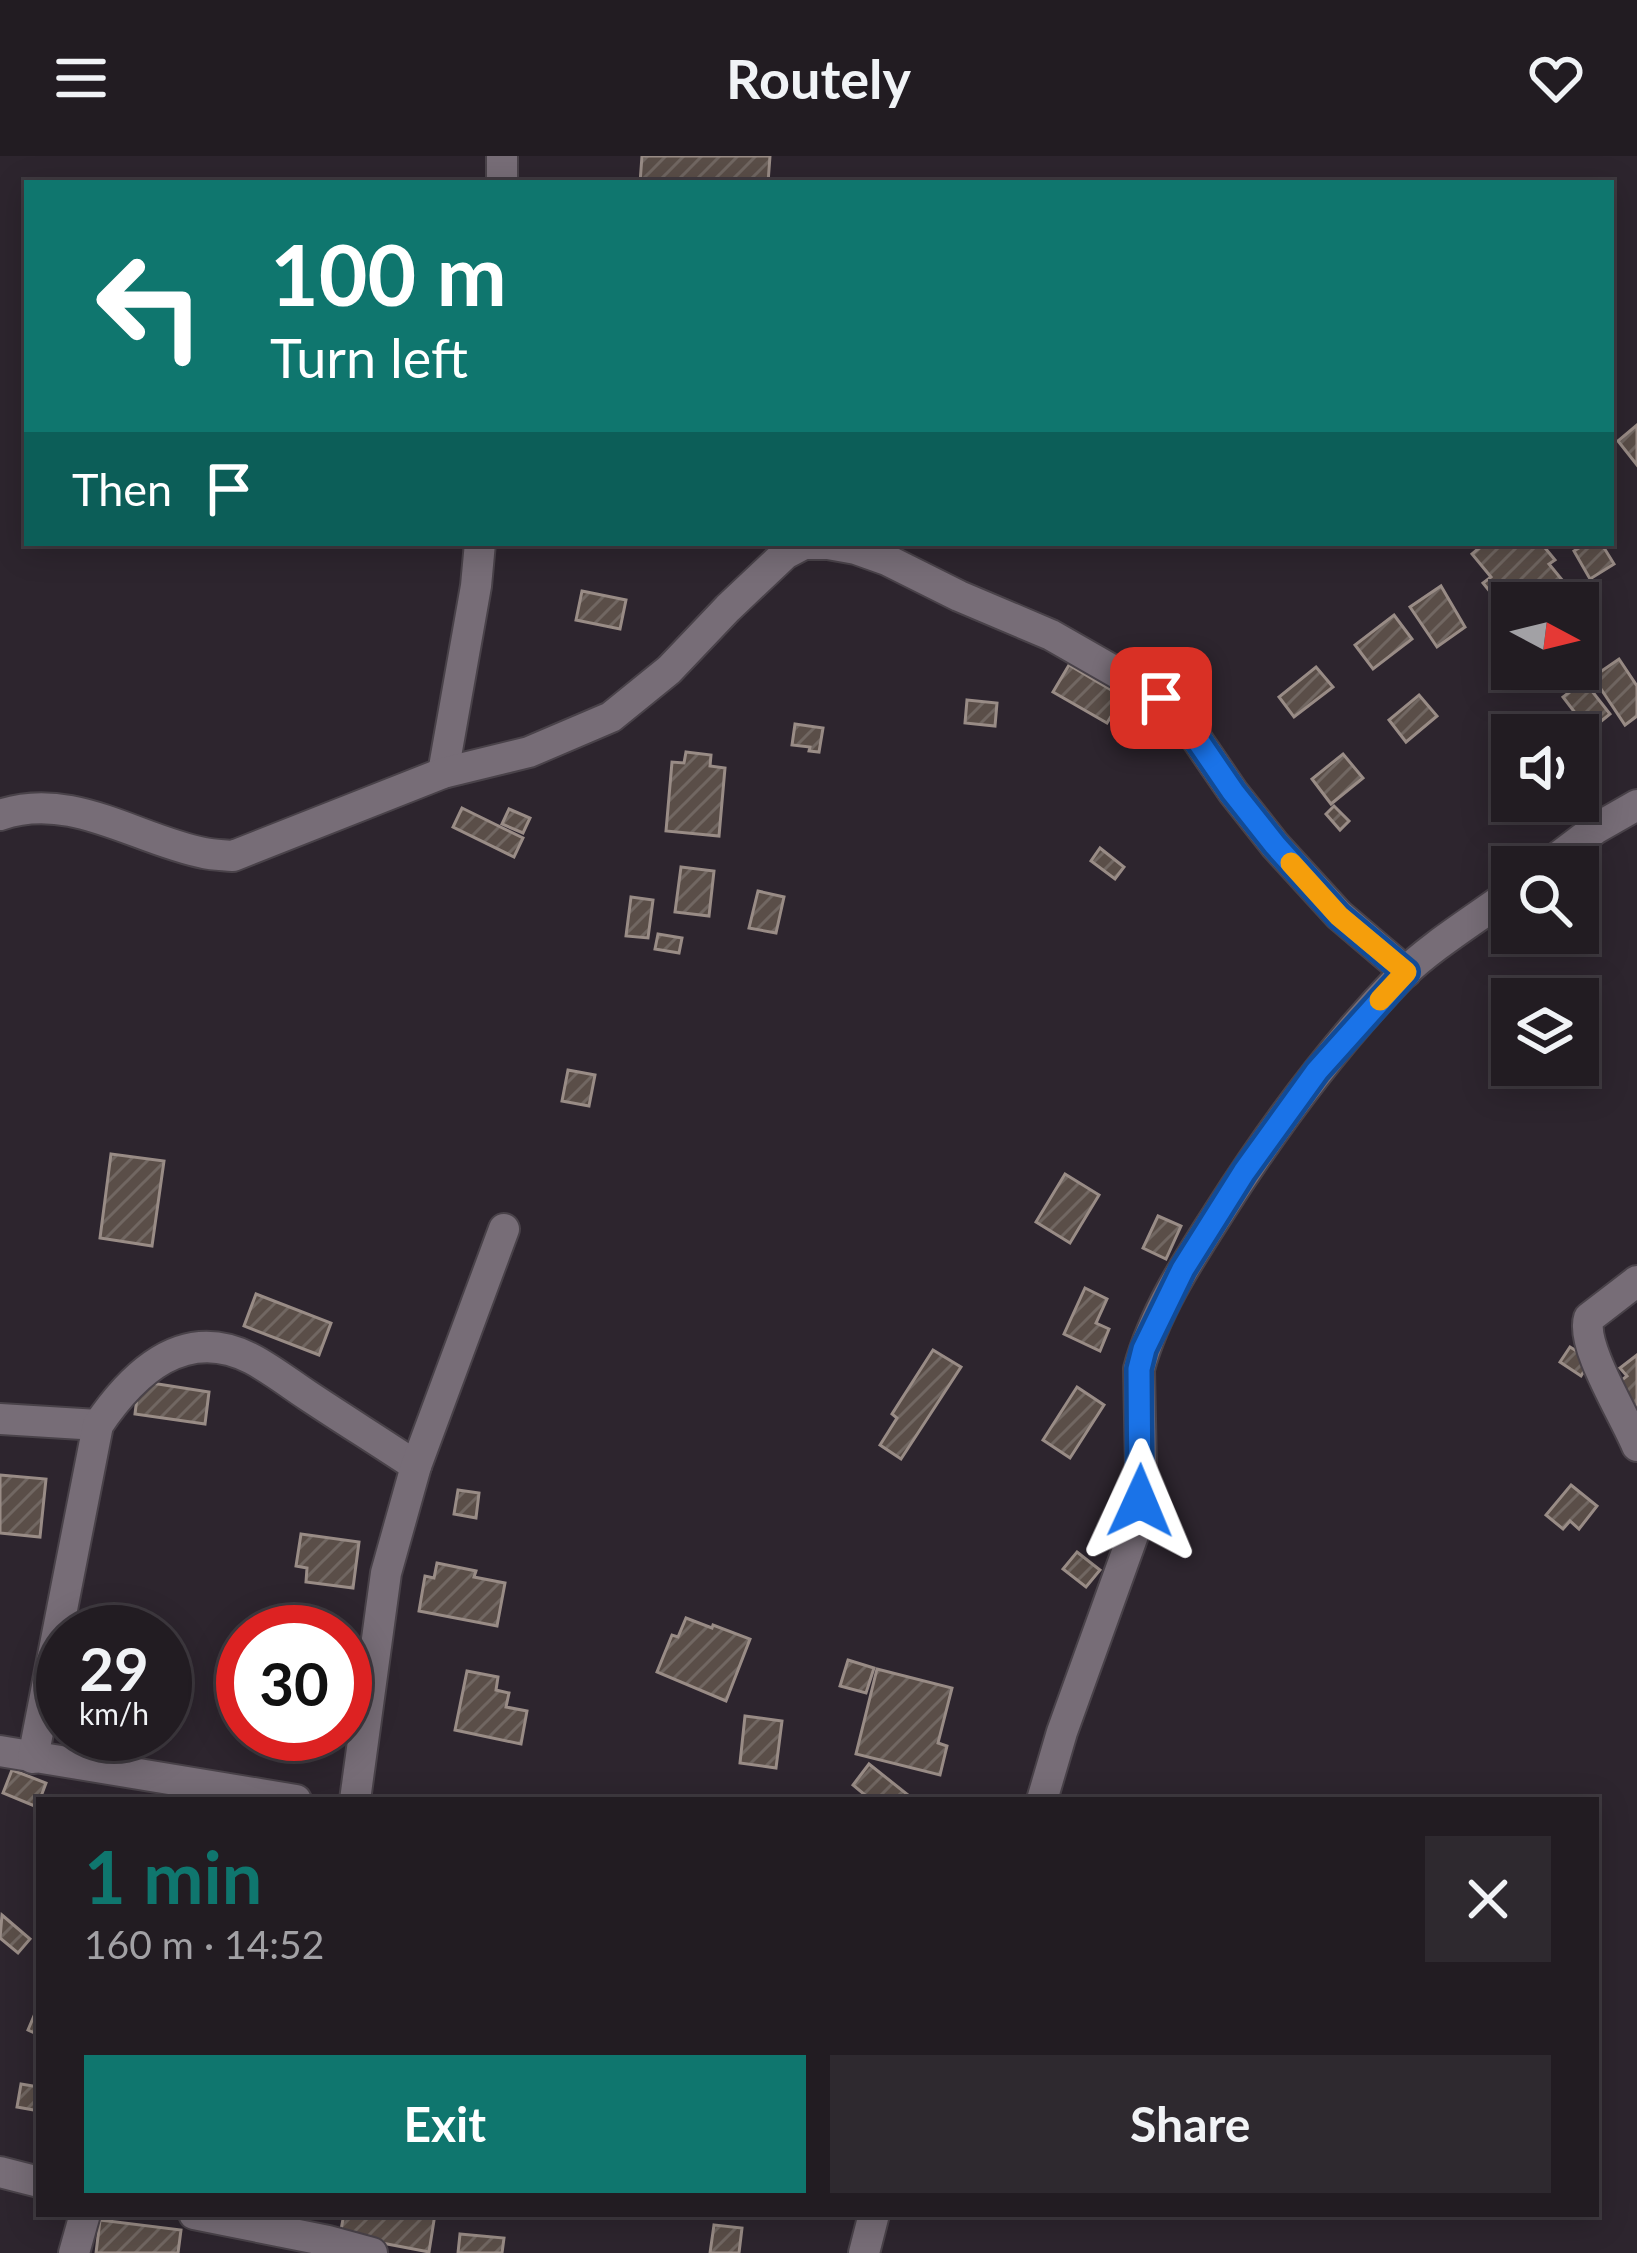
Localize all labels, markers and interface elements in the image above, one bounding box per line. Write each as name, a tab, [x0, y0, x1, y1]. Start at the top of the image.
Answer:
icon: menu	[48, 45, 114, 111]
icon: heart	[1523, 45, 1589, 111]
text: Routely	[726, 46, 911, 111]
text: 100 m	[270, 223, 507, 324]
icon: left	[72, 228, 228, 384]
text: Turn left	[270, 325, 468, 390]
icon: arrive	[196, 456, 262, 522]
text: Then	[72, 462, 172, 516]
north arrow	[1491, 582, 1599, 690]
map controls	[1491, 582, 1599, 1086]
pin	[1110, 647, 1212, 749]
icon: arrive	[1128, 665, 1194, 731]
button: sound	[1491, 714, 1599, 822]
button: search	[1491, 846, 1599, 954]
button: layers	[1491, 978, 1599, 1086]
position arrow	[1077, 1438, 1203, 1564]
speed limit sign: 30	[216, 1605, 372, 1761]
text: 29	[79, 1632, 149, 1704]
text: km/h	[79, 1695, 149, 1731]
text: 1 min	[84, 1833, 262, 1919]
button: close	[1425, 1836, 1551, 1962]
text: 160 m · 14:52	[84, 1921, 324, 1967]
button: Exit	[84, 2055, 806, 2193]
button: Share	[830, 2055, 1551, 2193]

